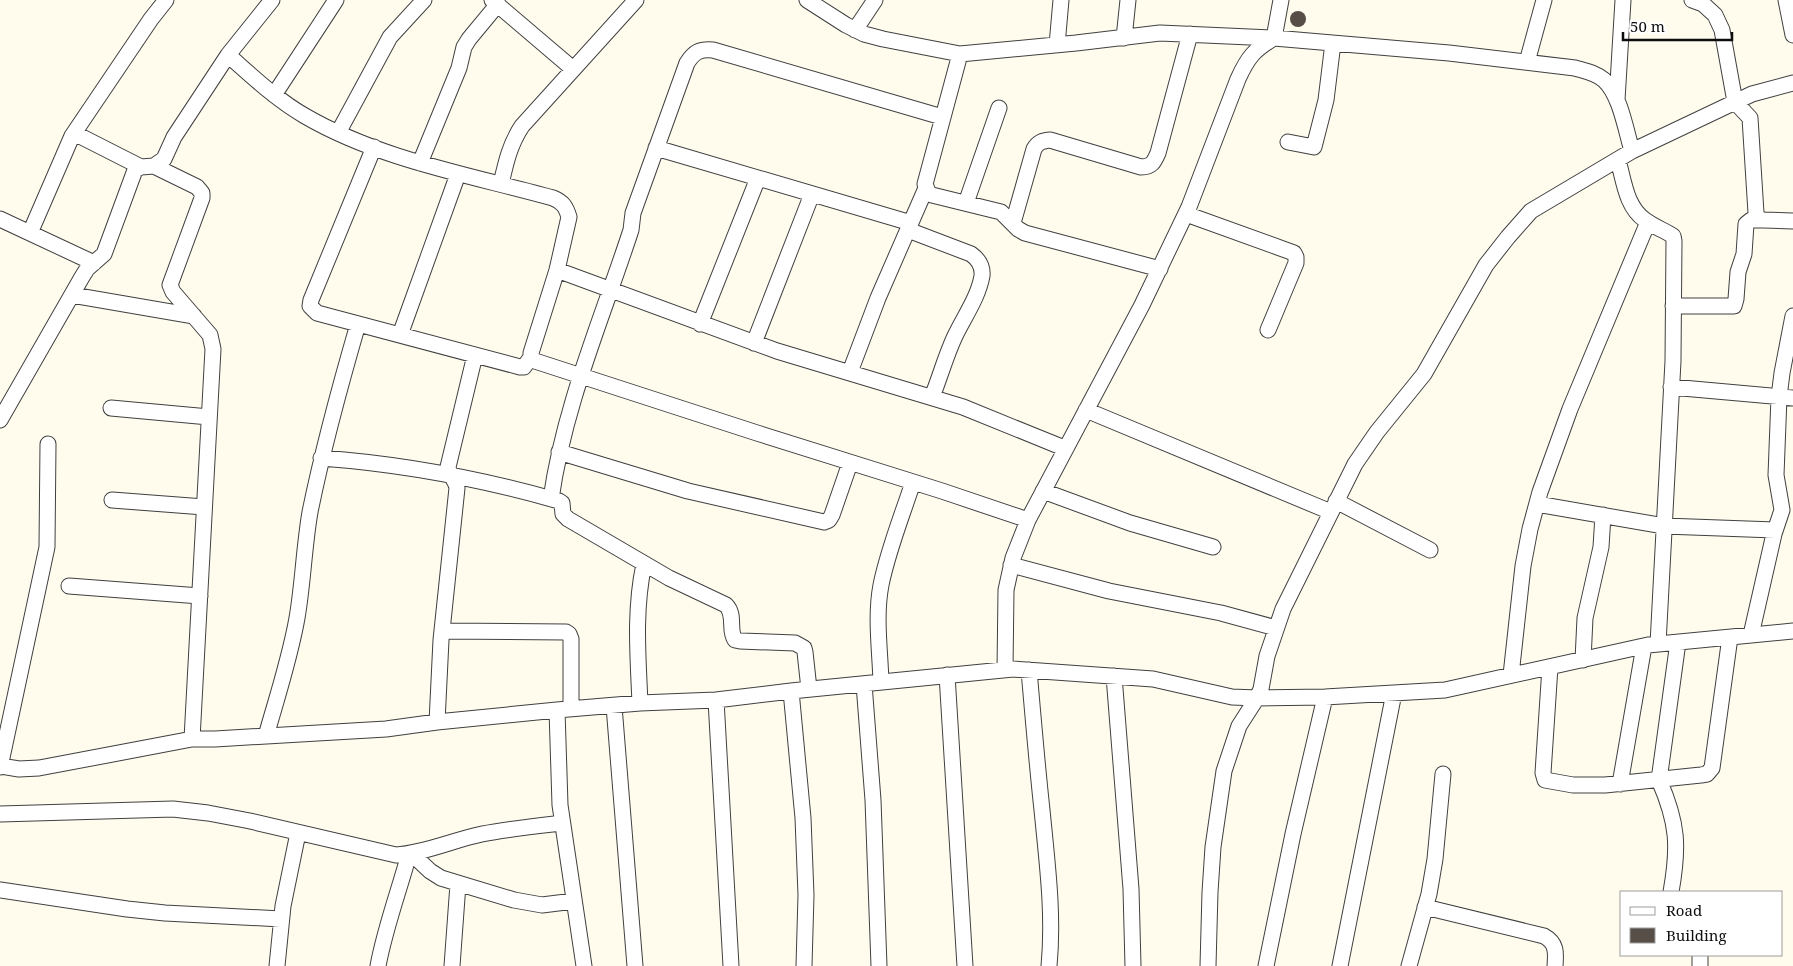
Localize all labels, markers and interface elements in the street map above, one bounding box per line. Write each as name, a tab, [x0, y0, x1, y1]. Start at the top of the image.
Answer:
scale bar	[1623, 10, 1732, 42]
text: 50 m	[1630, 16, 1665, 36]
legend	[1620, 891, 1783, 956]
text: Road	[1666, 900, 1702, 920]
text: Building	[1666, 925, 1727, 945]

